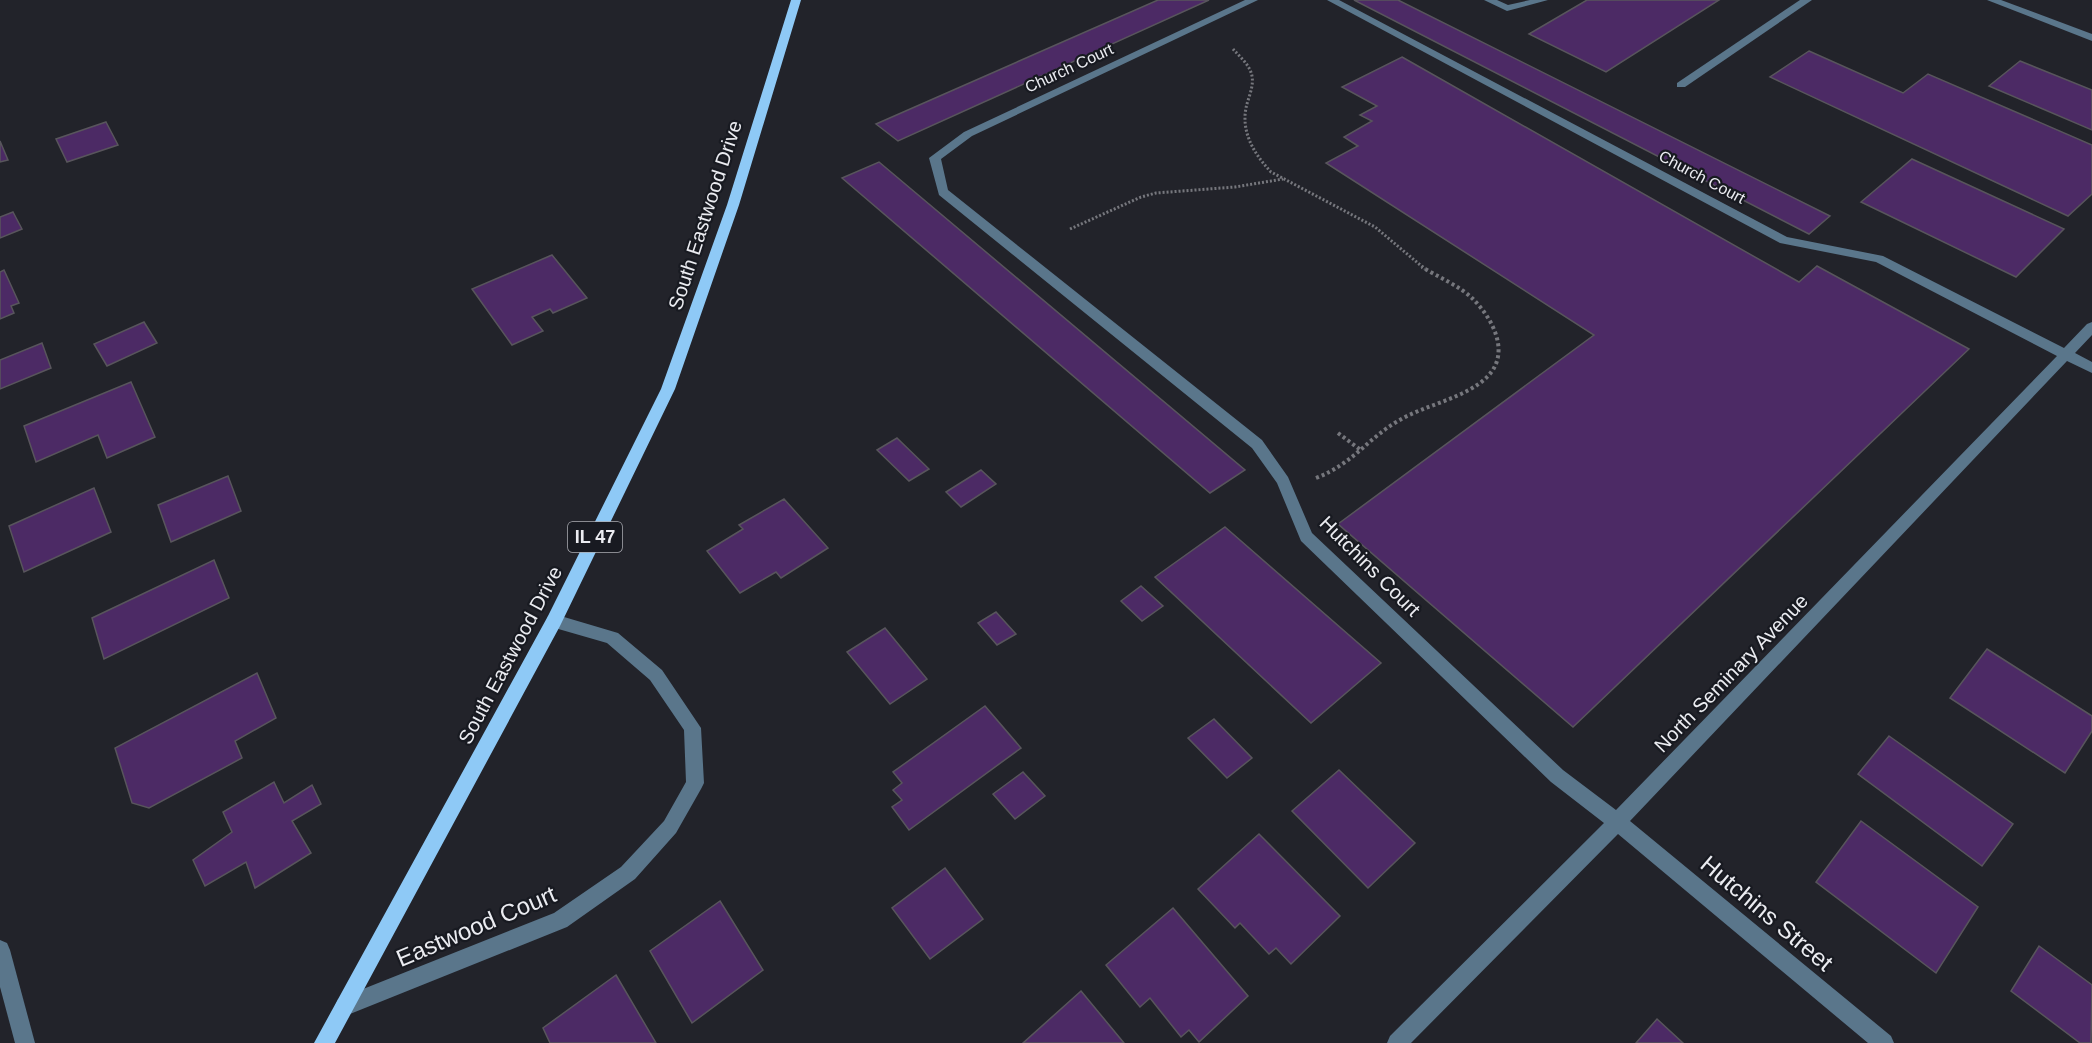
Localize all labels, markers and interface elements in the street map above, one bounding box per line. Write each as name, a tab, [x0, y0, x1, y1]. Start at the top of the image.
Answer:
street label: Church Court	[1022, 40, 1116, 96]
street label: South Eastwood Drive	[664, 117, 746, 313]
street label: Church Court	[1656, 147, 1748, 207]
street label: Hutchins Court	[1315, 511, 1425, 621]
road number: IL 47	[568, 522, 622, 552]
street label: South Eastwood Drive	[454, 562, 566, 748]
street label: North Seminary Avenue	[1650, 590, 1812, 756]
street label: Hutchins Street	[1695, 850, 1839, 976]
street label: Eastwood Court	[392, 880, 560, 972]

